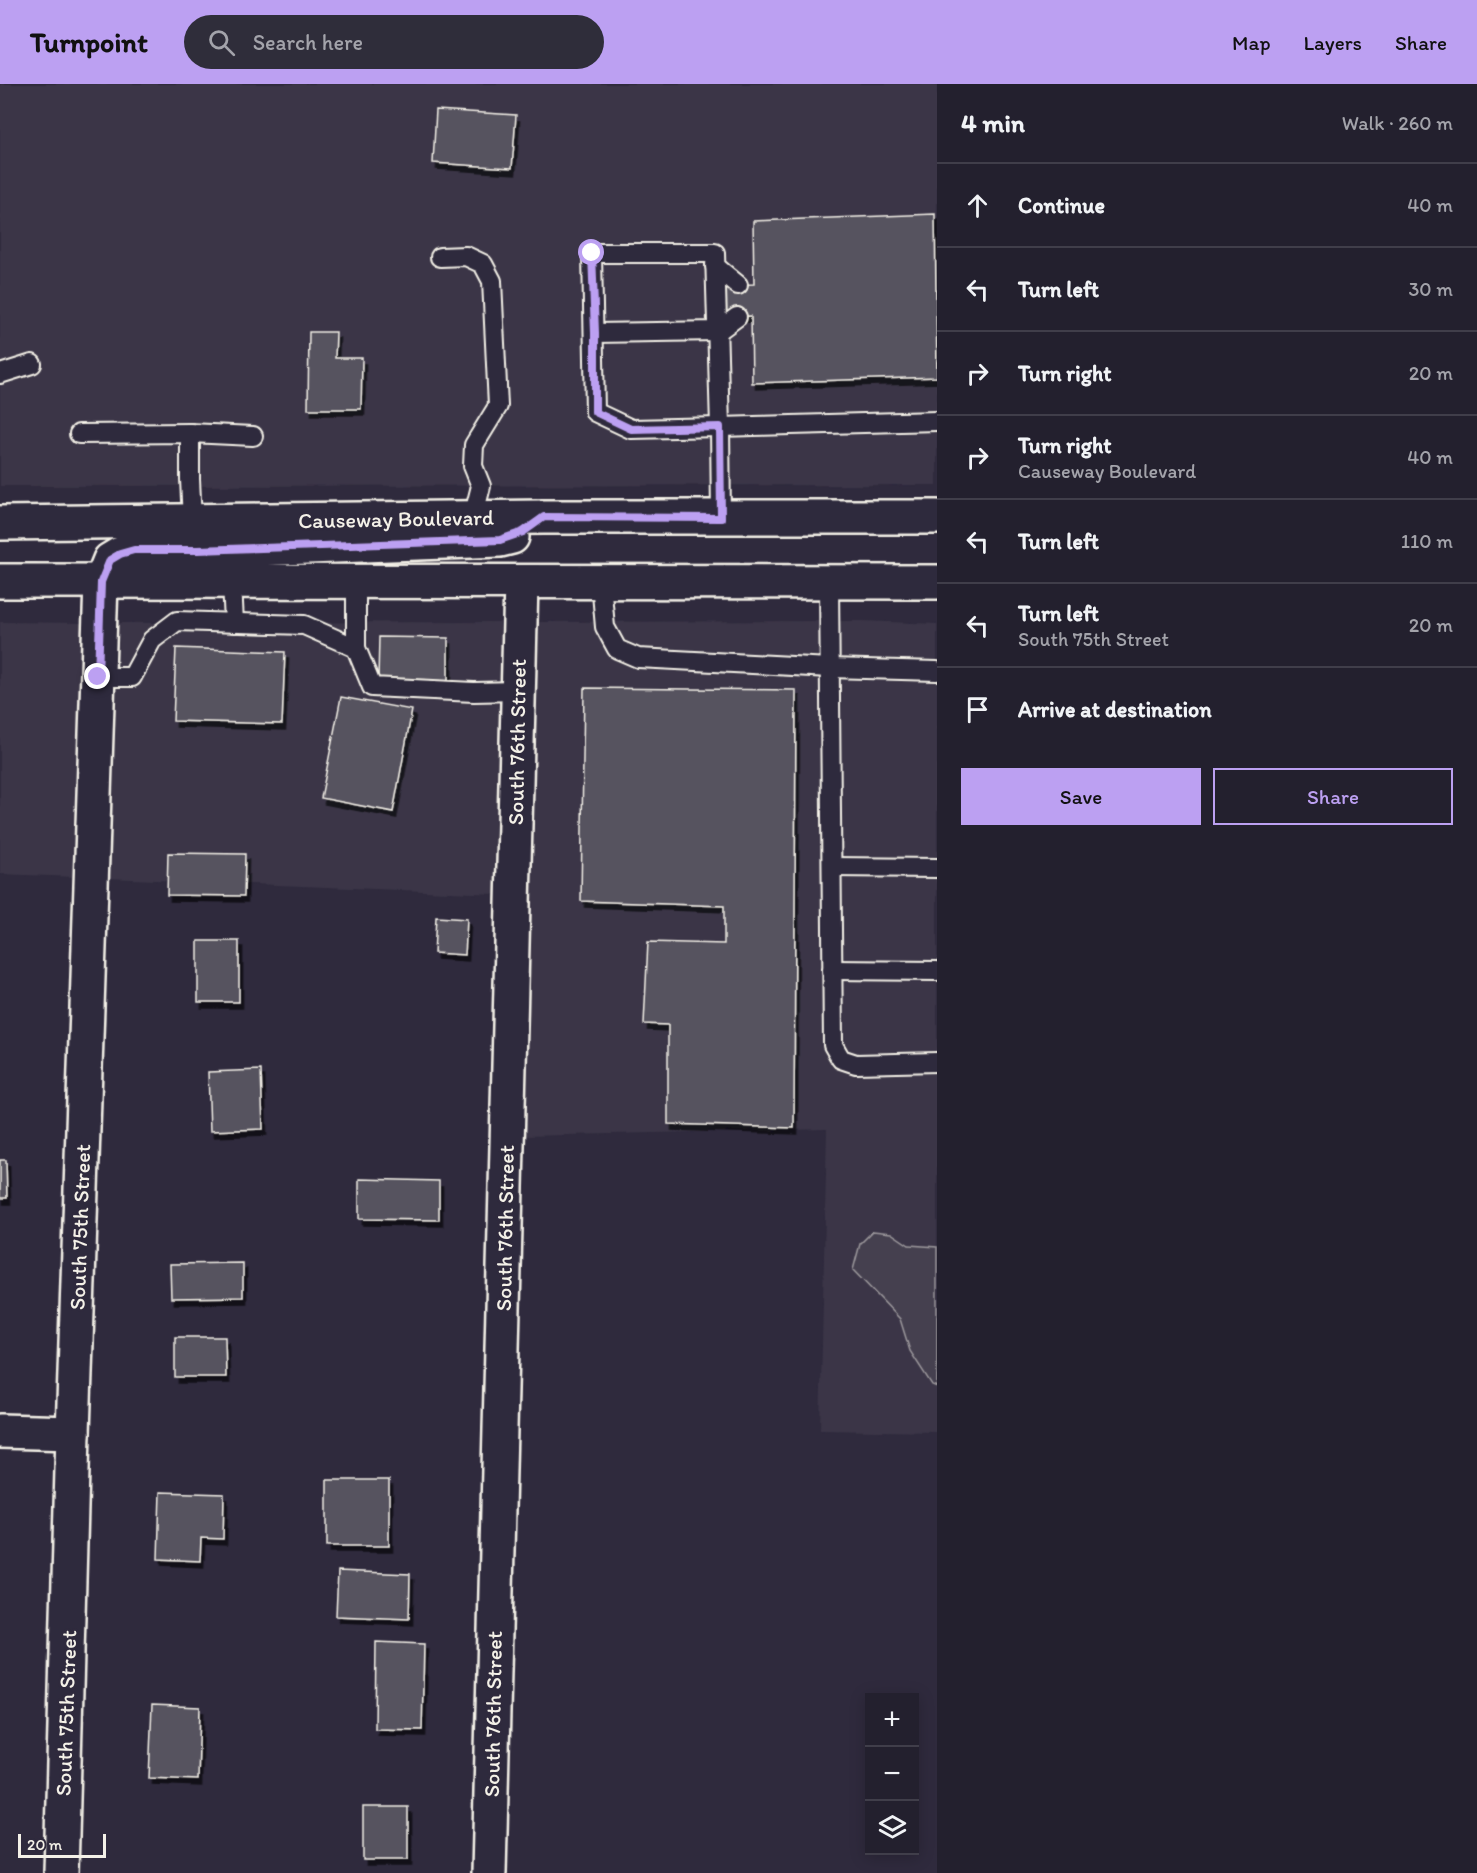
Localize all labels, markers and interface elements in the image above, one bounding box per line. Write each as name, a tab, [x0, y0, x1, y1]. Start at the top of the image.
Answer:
search box	[184, 15, 604, 69]
text: Turnpoint	[30, 25, 148, 59]
icon: search	[205, 26, 238, 59]
text: Search here	[253, 29, 363, 56]
text: Map	[1232, 30, 1271, 55]
text: Layers	[1304, 30, 1362, 55]
text: Share	[1395, 30, 1447, 55]
text: 4 min	[961, 107, 1025, 139]
text: Walk · 260 m	[1342, 111, 1453, 135]
icon: ahead	[961, 189, 994, 222]
text: Continue	[1018, 192, 1105, 219]
text: 40 m	[1407, 193, 1453, 217]
route start	[578, 239, 604, 265]
icon: left	[961, 273, 994, 306]
text: Turn left	[1018, 276, 1099, 303]
text: 30 m	[1408, 277, 1453, 301]
icon: right	[961, 357, 994, 390]
text: Turn right	[1018, 360, 1112, 387]
text: 20 m	[1409, 361, 1453, 385]
text: Turn right	[1018, 432, 1112, 459]
icon: right	[961, 441, 994, 474]
text: 40 m	[1407, 445, 1453, 469]
text: Causeway Boulevard	[1018, 459, 1196, 483]
street label: Causeway Boulevard	[298, 504, 494, 534]
icon: left	[961, 525, 994, 558]
text: Turn left	[1018, 528, 1099, 555]
text: 110 m	[1401, 529, 1453, 553]
text: Turn left	[1018, 600, 1099, 627]
icon: left	[961, 609, 994, 642]
text: 20 m	[1409, 613, 1453, 637]
text: South 75th Street	[1018, 627, 1169, 651]
street label: South 76th Street	[502, 659, 532, 825]
route end	[84, 663, 110, 689]
icon: arrive	[961, 693, 994, 726]
text: Arrive at destination	[1018, 696, 1212, 723]
button: Save	[961, 768, 1201, 825]
button: Share	[1213, 768, 1453, 825]
street label: South 75th Street	[64, 1143, 96, 1311]
street label: South 76th Street	[490, 1145, 520, 1311]
street label: South 75th Street	[50, 1629, 82, 1797]
street label: South 76th Street	[478, 1631, 508, 1797]
map controls	[865, 1693, 919, 1855]
button: +	[865, 1693, 919, 1747]
button: −	[865, 1747, 919, 1801]
button: layers	[865, 1801, 919, 1855]
scale bar	[18, 1831, 106, 1858]
text: 20 m	[27, 1835, 62, 1854]

